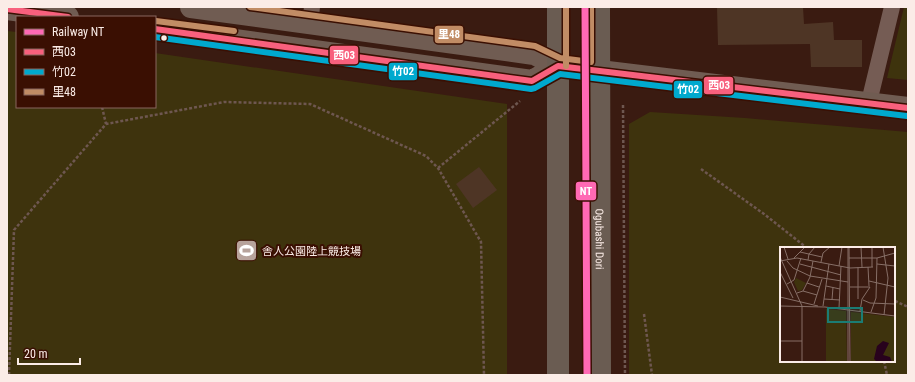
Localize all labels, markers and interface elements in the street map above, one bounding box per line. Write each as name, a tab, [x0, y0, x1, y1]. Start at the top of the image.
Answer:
legend	[16, 16, 156, 108]
text: Railway NT	[52, 25, 104, 39]
line badge: 里48	[434, 25, 464, 44]
text: 里48	[438, 28, 460, 41]
unlabelled marker	[159, 33, 169, 43]
text: 西03	[52, 45, 76, 59]
line badge: 西03	[329, 45, 359, 65]
text: 西03	[333, 49, 355, 62]
line badge: 竹02	[388, 62, 418, 81]
text: 竹02	[52, 65, 76, 79]
text: 竹02	[392, 65, 414, 78]
line badge: 西03	[703, 76, 734, 95]
text: 西03	[708, 79, 730, 92]
line badge: 竹02	[673, 80, 703, 99]
text: 竹02	[677, 83, 699, 96]
text: 里48	[52, 85, 76, 99]
line badge: NT	[575, 181, 597, 201]
text: NT	[580, 185, 592, 198]
street label: Ogubashi Dori	[593, 208, 606, 270]
sports icon: 舎人公園陸上競技場	[234, 238, 260, 264]
place label: 舎人公園陸上競技場	[262, 245, 361, 258]
inset map	[780, 247, 895, 362]
scale bar	[18, 340, 80, 366]
text: 20 m	[24, 347, 48, 361]

